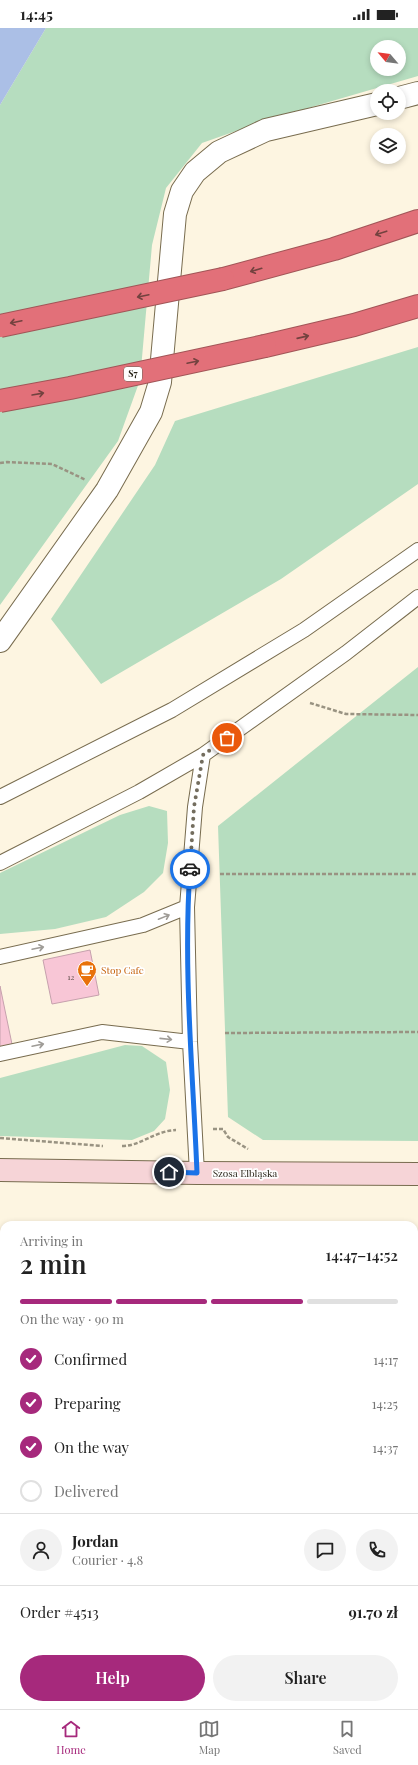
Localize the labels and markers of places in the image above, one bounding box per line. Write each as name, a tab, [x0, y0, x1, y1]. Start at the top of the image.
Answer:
pin	[210, 721, 244, 755]
cafe icon: Stop Cafe	[76, 959, 98, 987]
place label: Stop Cafe	[101, 963, 144, 977]
pin	[152, 1155, 186, 1189]

